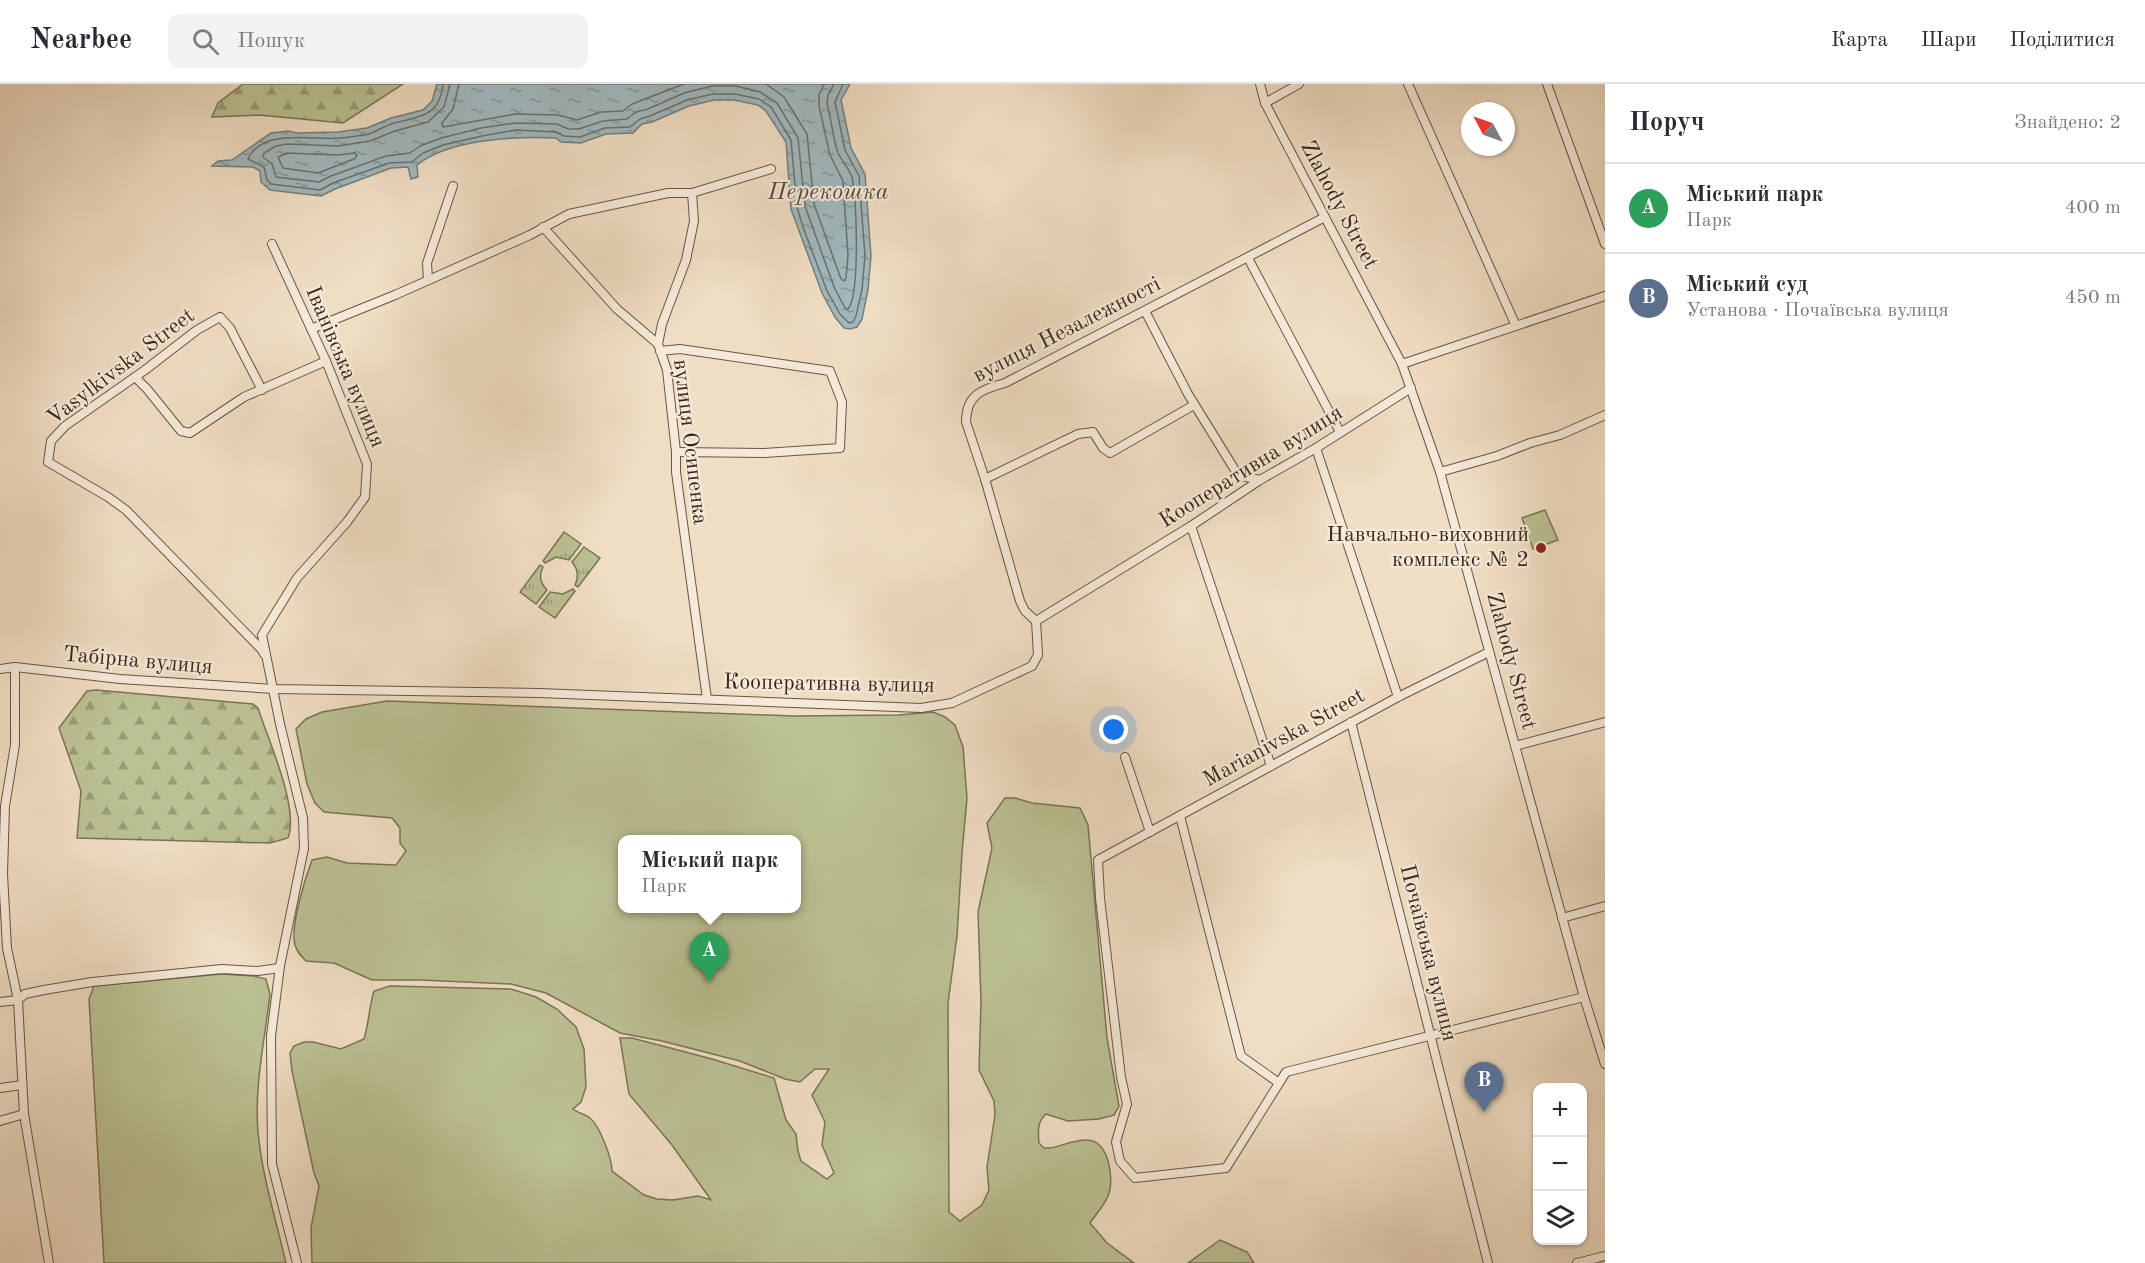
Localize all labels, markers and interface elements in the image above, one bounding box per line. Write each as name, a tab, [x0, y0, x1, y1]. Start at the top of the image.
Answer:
search box	[168, 14, 588, 68]
icon: search	[189, 25, 222, 58]
text: Nearbee	[30, 27, 132, 55]
text: Пошук	[237, 30, 305, 52]
text: Карта	[1831, 30, 1888, 51]
text: Шари	[1921, 30, 1976, 51]
text: Поділитися	[2009, 30, 2115, 51]
north arrow	[1461, 102, 1515, 156]
text: Поруч	[1629, 110, 1705, 136]
text: Знайдено: 2	[2014, 113, 2121, 133]
street label: Zlahody Street	[1296, 137, 1382, 273]
water label: Перекошка	[766, 181, 889, 205]
text: Міський парк	[1686, 184, 1823, 206]
text: A	[1641, 198, 1656, 218]
text: 400 m	[2065, 198, 2121, 218]
text: Парк	[1686, 211, 1732, 231]
street label: вулиця Незалежності	[970, 273, 1164, 387]
text: Міський суд	[1686, 274, 1808, 296]
street label: Іванівська вулиця	[301, 283, 389, 451]
text: B	[1641, 288, 1656, 308]
text: 450 m	[2065, 288, 2121, 308]
text: Установа · Почаївська вулиця	[1686, 301, 1949, 321]
street label: Vasylkivska Street	[43, 304, 199, 430]
street label: вулиця Осипенка	[669, 358, 711, 526]
street label: Кооперативна вулиця	[1155, 402, 1347, 532]
place label: Навчально-виховний комплекс № 2	[1327, 524, 1529, 571]
marker: Навчально-виховний комплекс № 2	[1534, 541, 1548, 555]
street label: Zlahody Street	[1482, 590, 1540, 732]
street label: Табірна вулиця	[62, 643, 214, 679]
street label: Кооперативна вулиця	[723, 671, 935, 697]
street label: Marianivska Street	[1200, 685, 1368, 791]
your location	[1099, 715, 1128, 744]
popup	[618, 835, 801, 913]
text: Міський парк	[641, 850, 778, 872]
street label: Почаївська вулиця	[1395, 862, 1461, 1044]
text: Парк	[641, 877, 687, 897]
pin: A	[690, 932, 728, 982]
pin: B	[1464, 1062, 1504, 1112]
map controls	[1533, 1083, 1587, 1245]
button: +	[1533, 1083, 1587, 1137]
button: −	[1533, 1137, 1587, 1191]
button: layers	[1533, 1191, 1587, 1245]

